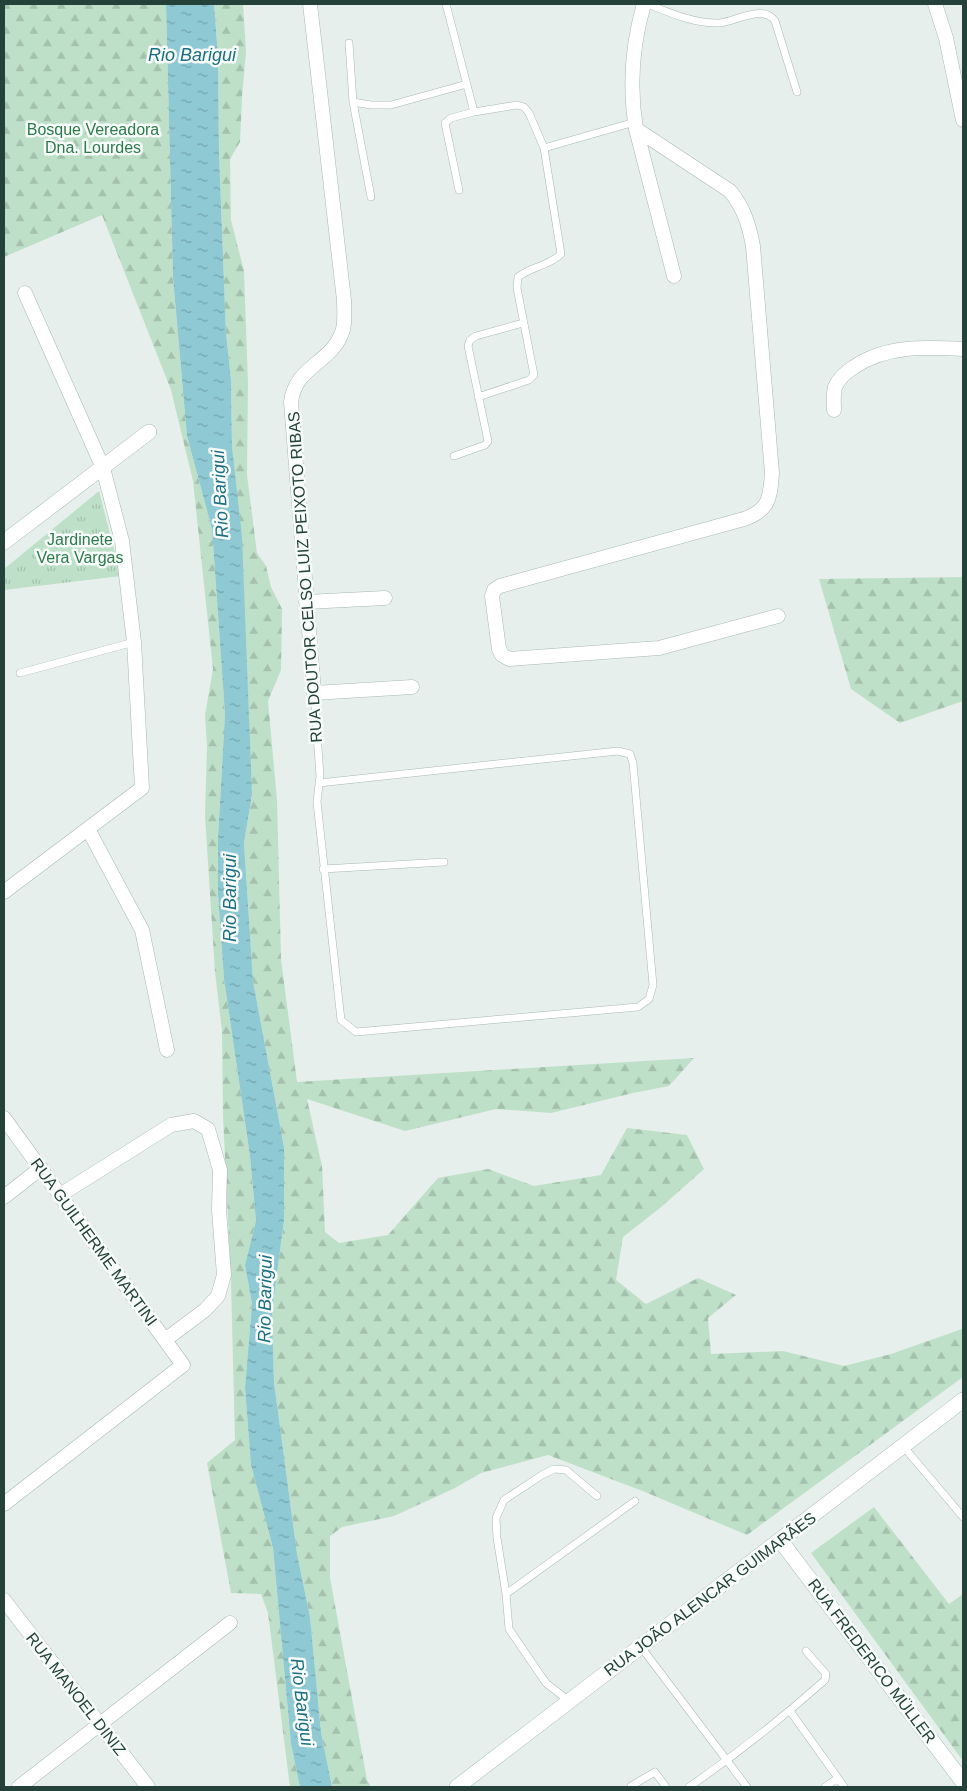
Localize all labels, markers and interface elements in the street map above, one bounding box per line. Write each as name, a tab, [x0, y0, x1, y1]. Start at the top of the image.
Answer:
water label: Rio Barigui	[148, 45, 237, 65]
park label: Bosque Vereadora Dna. Lourdes	[27, 121, 159, 156]
street label: RUA DOUTOR CELSO LUIZ PEIXOTO RIBAS	[285, 411, 325, 743]
water label: Rio Barigui	[208, 449, 232, 538]
park label: Jardinete Vera Vargas	[37, 531, 123, 566]
water label: Rio Barigui	[220, 853, 240, 942]
street label: RUA GUILHERME MARTINI	[28, 1155, 160, 1329]
water label: Rio Barigui	[254, 1254, 276, 1343]
street label: RUA JOÃO ALENCAR GUIMARÃES	[600, 1507, 819, 1679]
street label: RUA FREDERICO MÜLLER	[805, 1576, 939, 1746]
street label: RUA MANOEL DINIZ	[23, 1629, 129, 1759]
water label: Rio Barigui	[287, 1657, 317, 1748]

